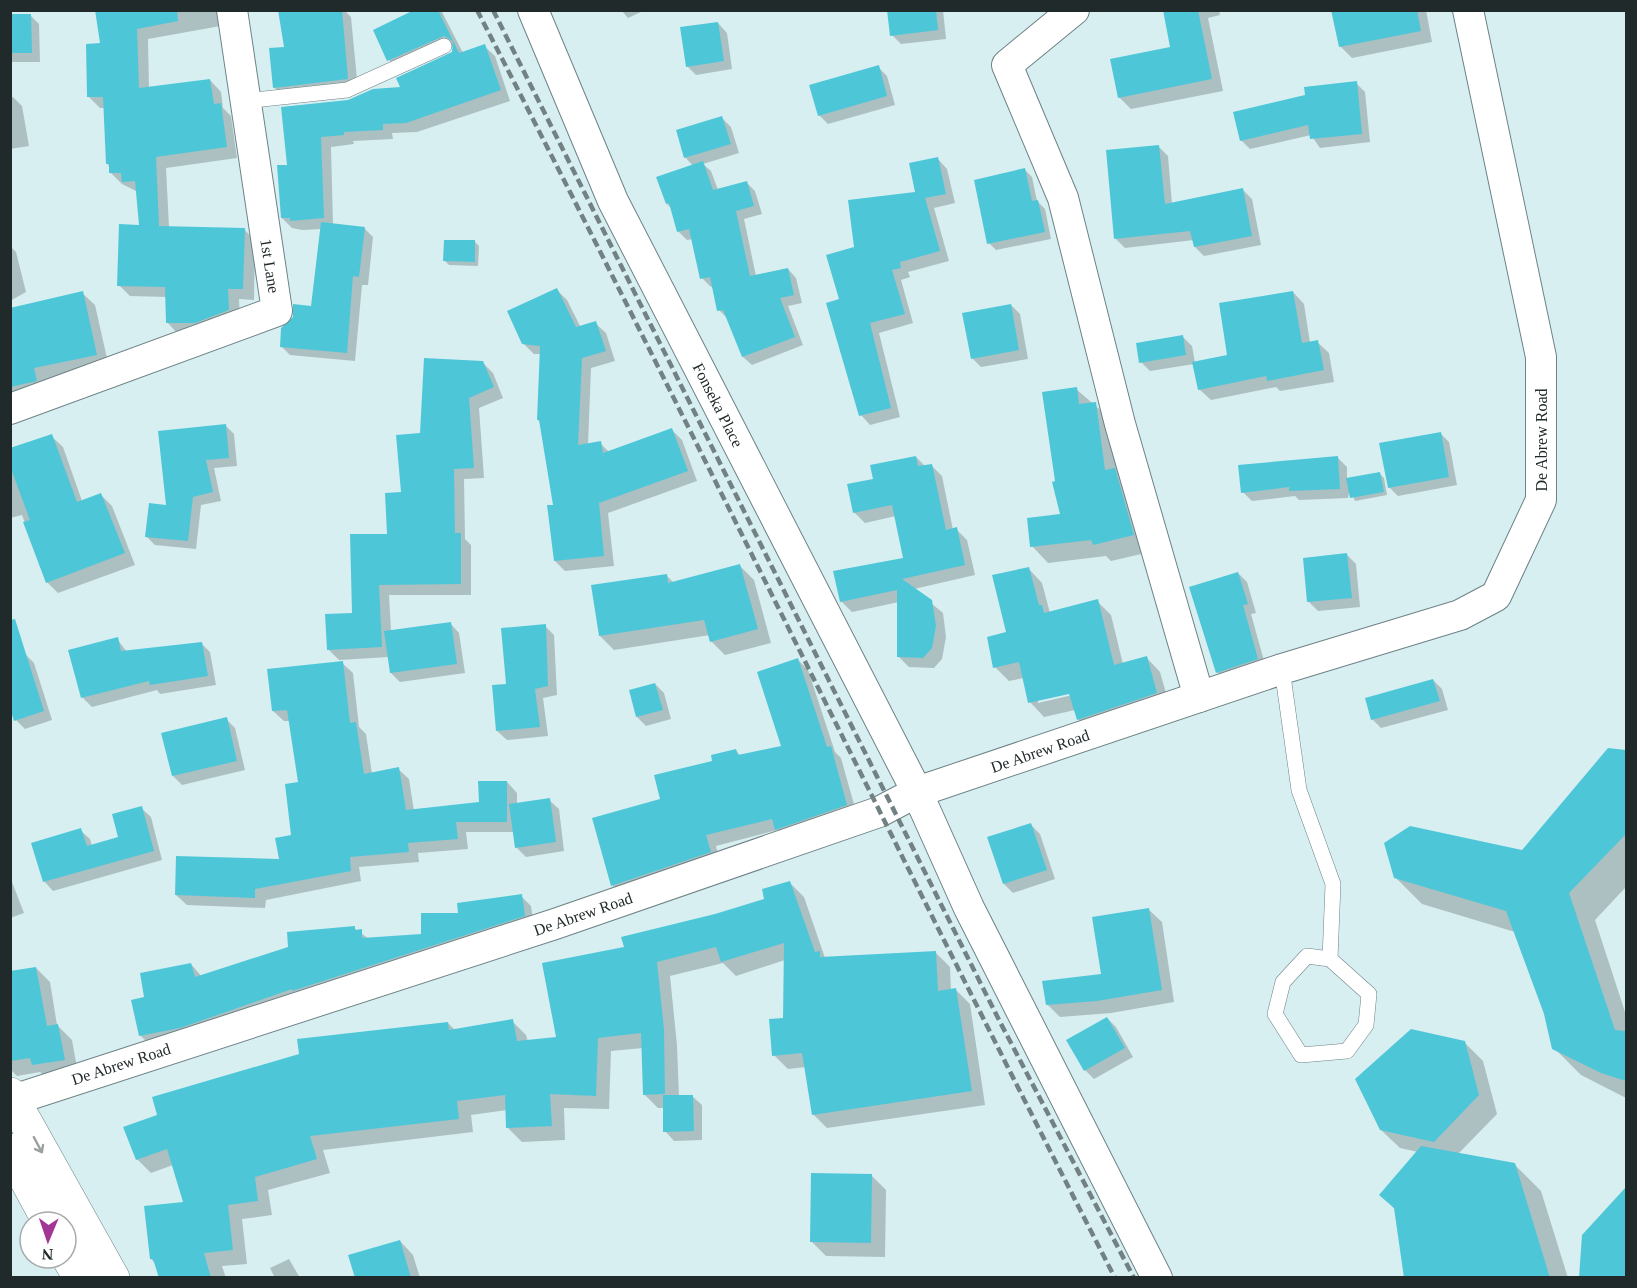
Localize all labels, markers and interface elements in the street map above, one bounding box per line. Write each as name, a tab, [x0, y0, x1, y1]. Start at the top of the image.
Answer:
street label: 1st Lane	[257, 238, 283, 294]
street label: Fonseka Place	[690, 360, 746, 450]
street label: De Abrew Road	[1533, 388, 1550, 492]
street label: De Abrew Road	[988, 726, 1092, 776]
street label: De Abrew Road	[531, 889, 635, 939]
street label: De Abrew Road	[69, 1040, 173, 1088]
one-way arrow	[32, 1136, 44, 1153]
north arrow	[18, 1210, 78, 1270]
text: N	[41, 1246, 54, 1263]

